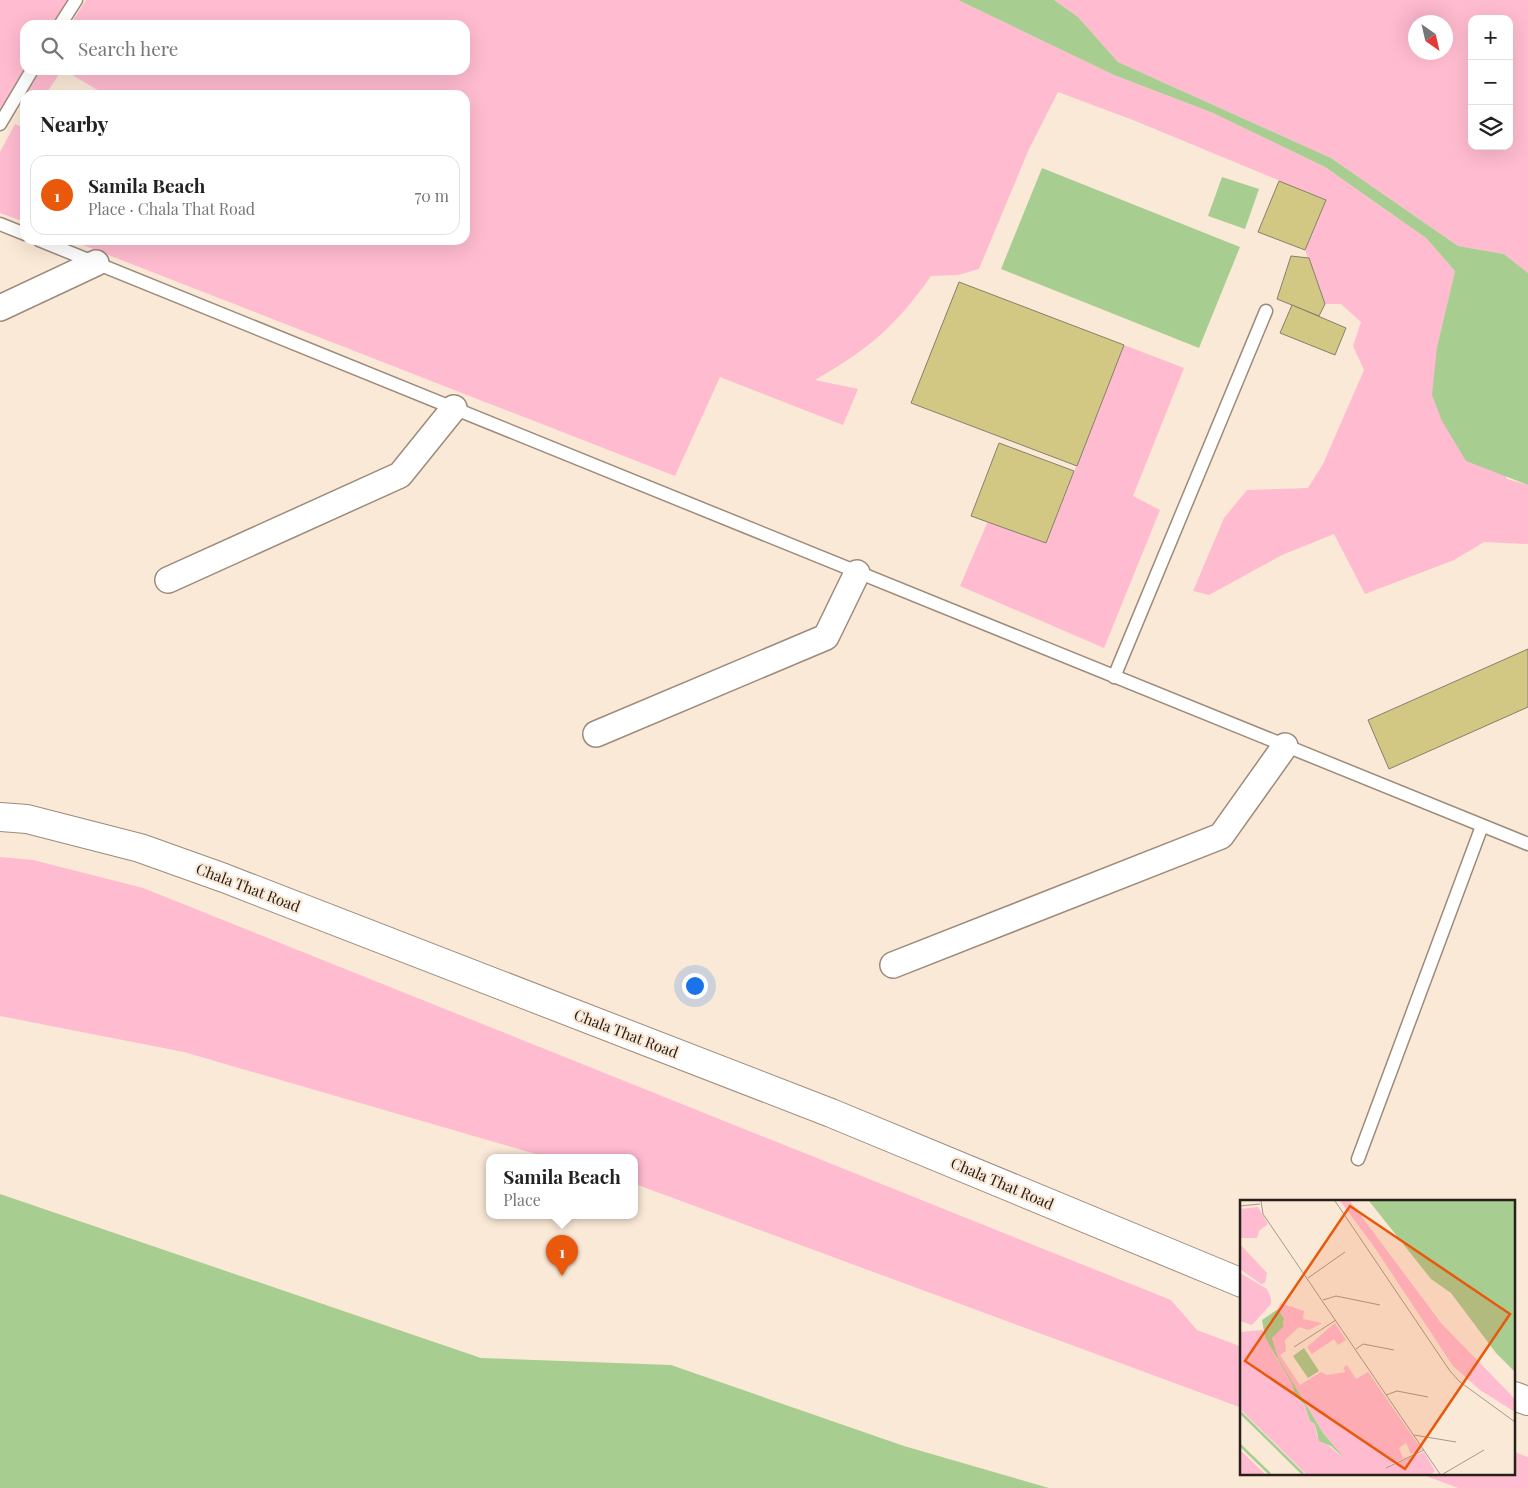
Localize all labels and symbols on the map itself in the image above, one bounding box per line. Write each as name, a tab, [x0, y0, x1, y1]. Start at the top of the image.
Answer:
north arrow	[1408, 15, 1453, 60]
street label: Chala That Road	[193, 858, 304, 916]
your location	[682, 973, 708, 999]
street label: Chala That Road	[571, 1004, 682, 1062]
street label: Chala That Road	[948, 1152, 1057, 1214]
inset map	[1240, 1200, 1516, 1476]
pin: 1	[546, 1235, 578, 1276]

